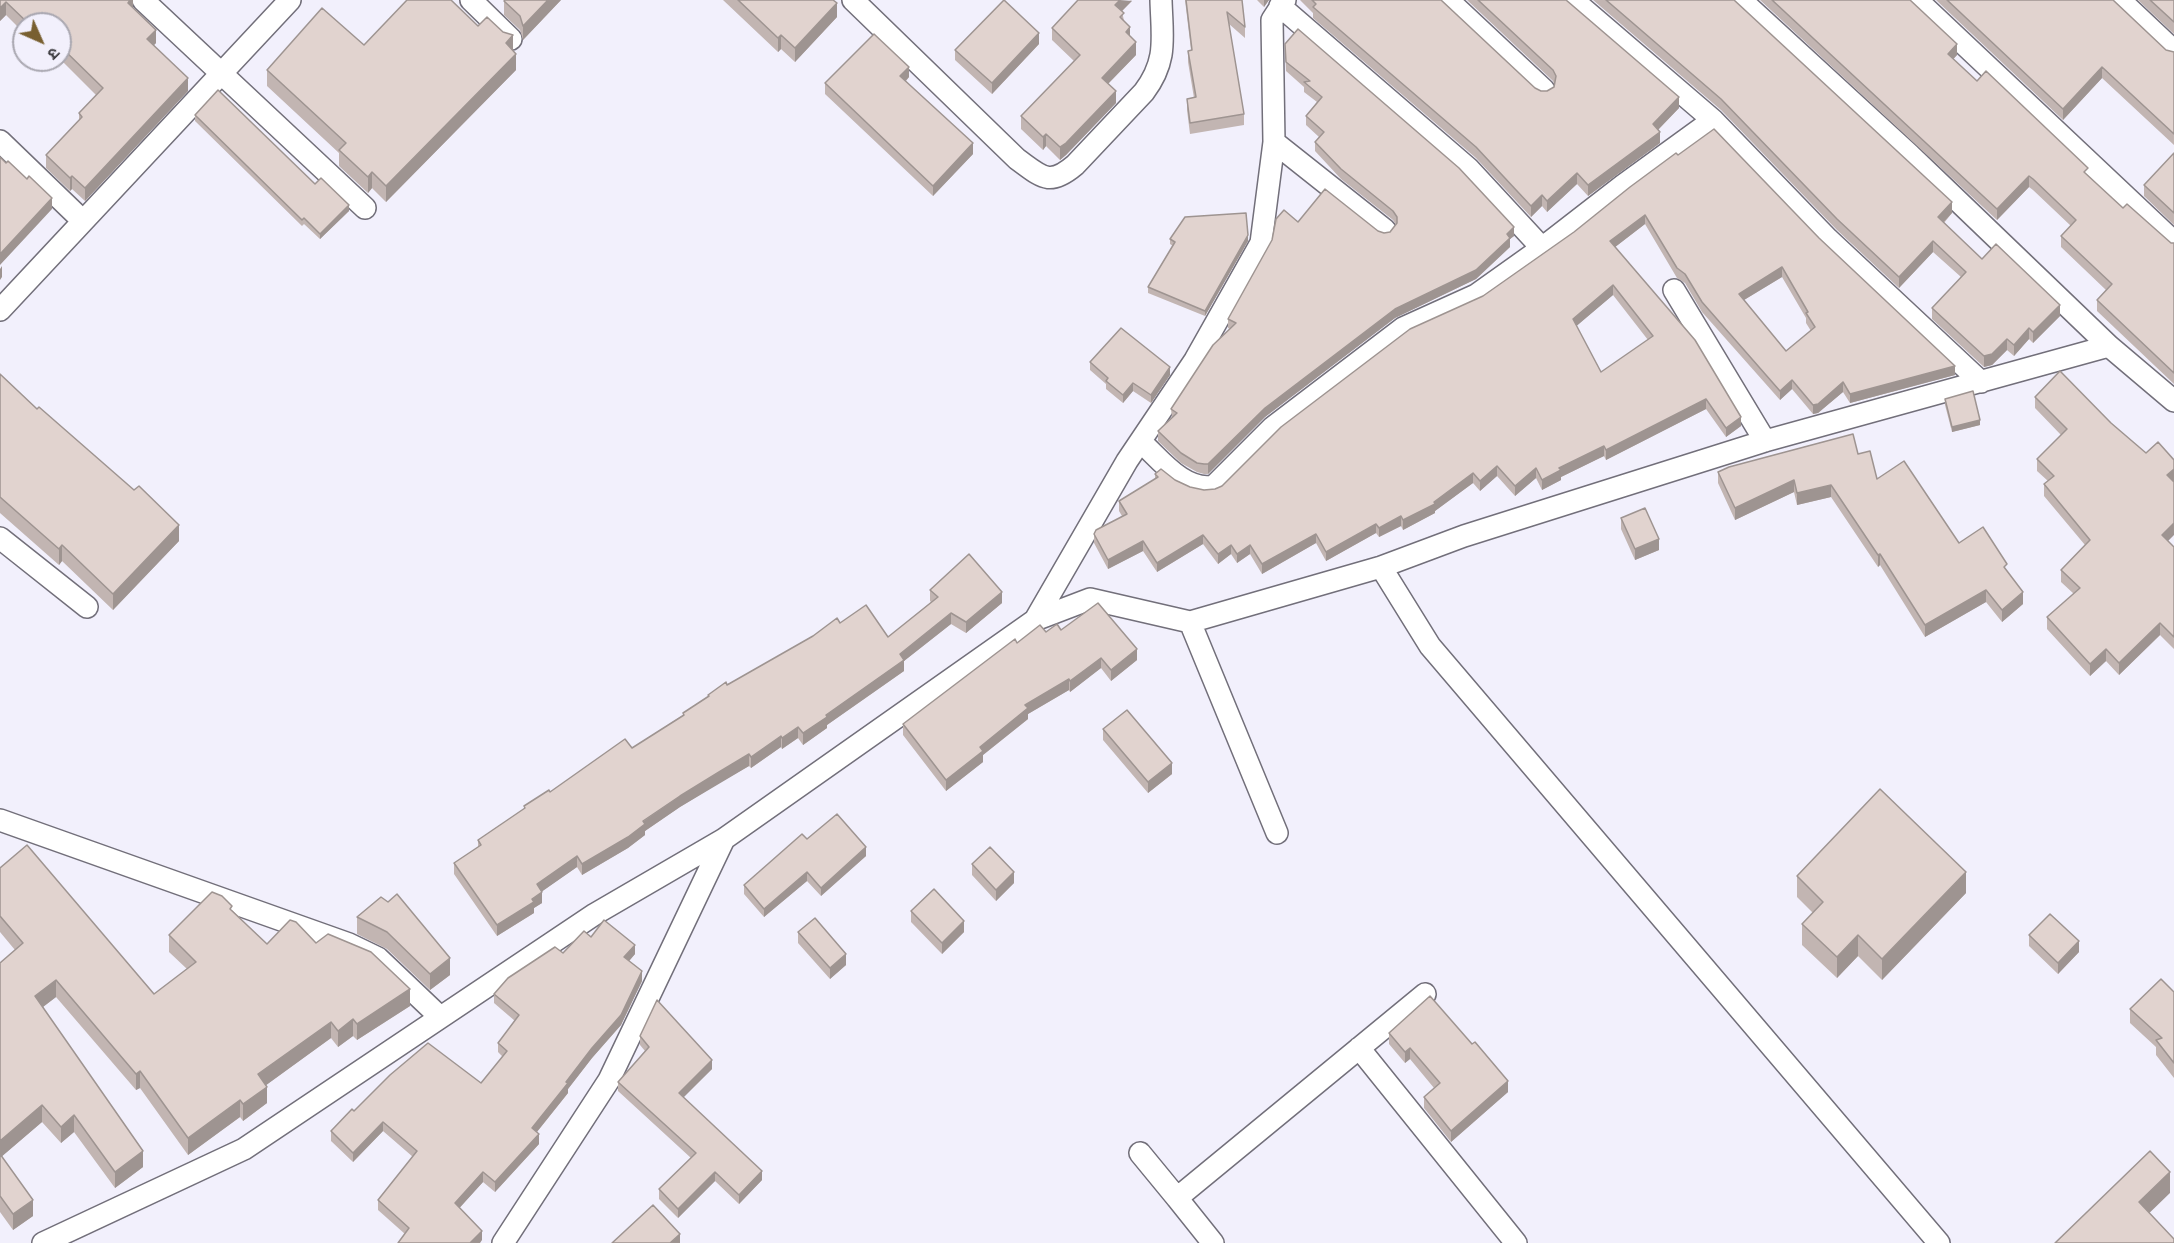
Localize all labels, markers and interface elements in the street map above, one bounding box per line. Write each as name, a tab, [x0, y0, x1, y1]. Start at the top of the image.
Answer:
north arrow	[12, 12, 72, 72]
text: उ	[44, 44, 64, 64]

